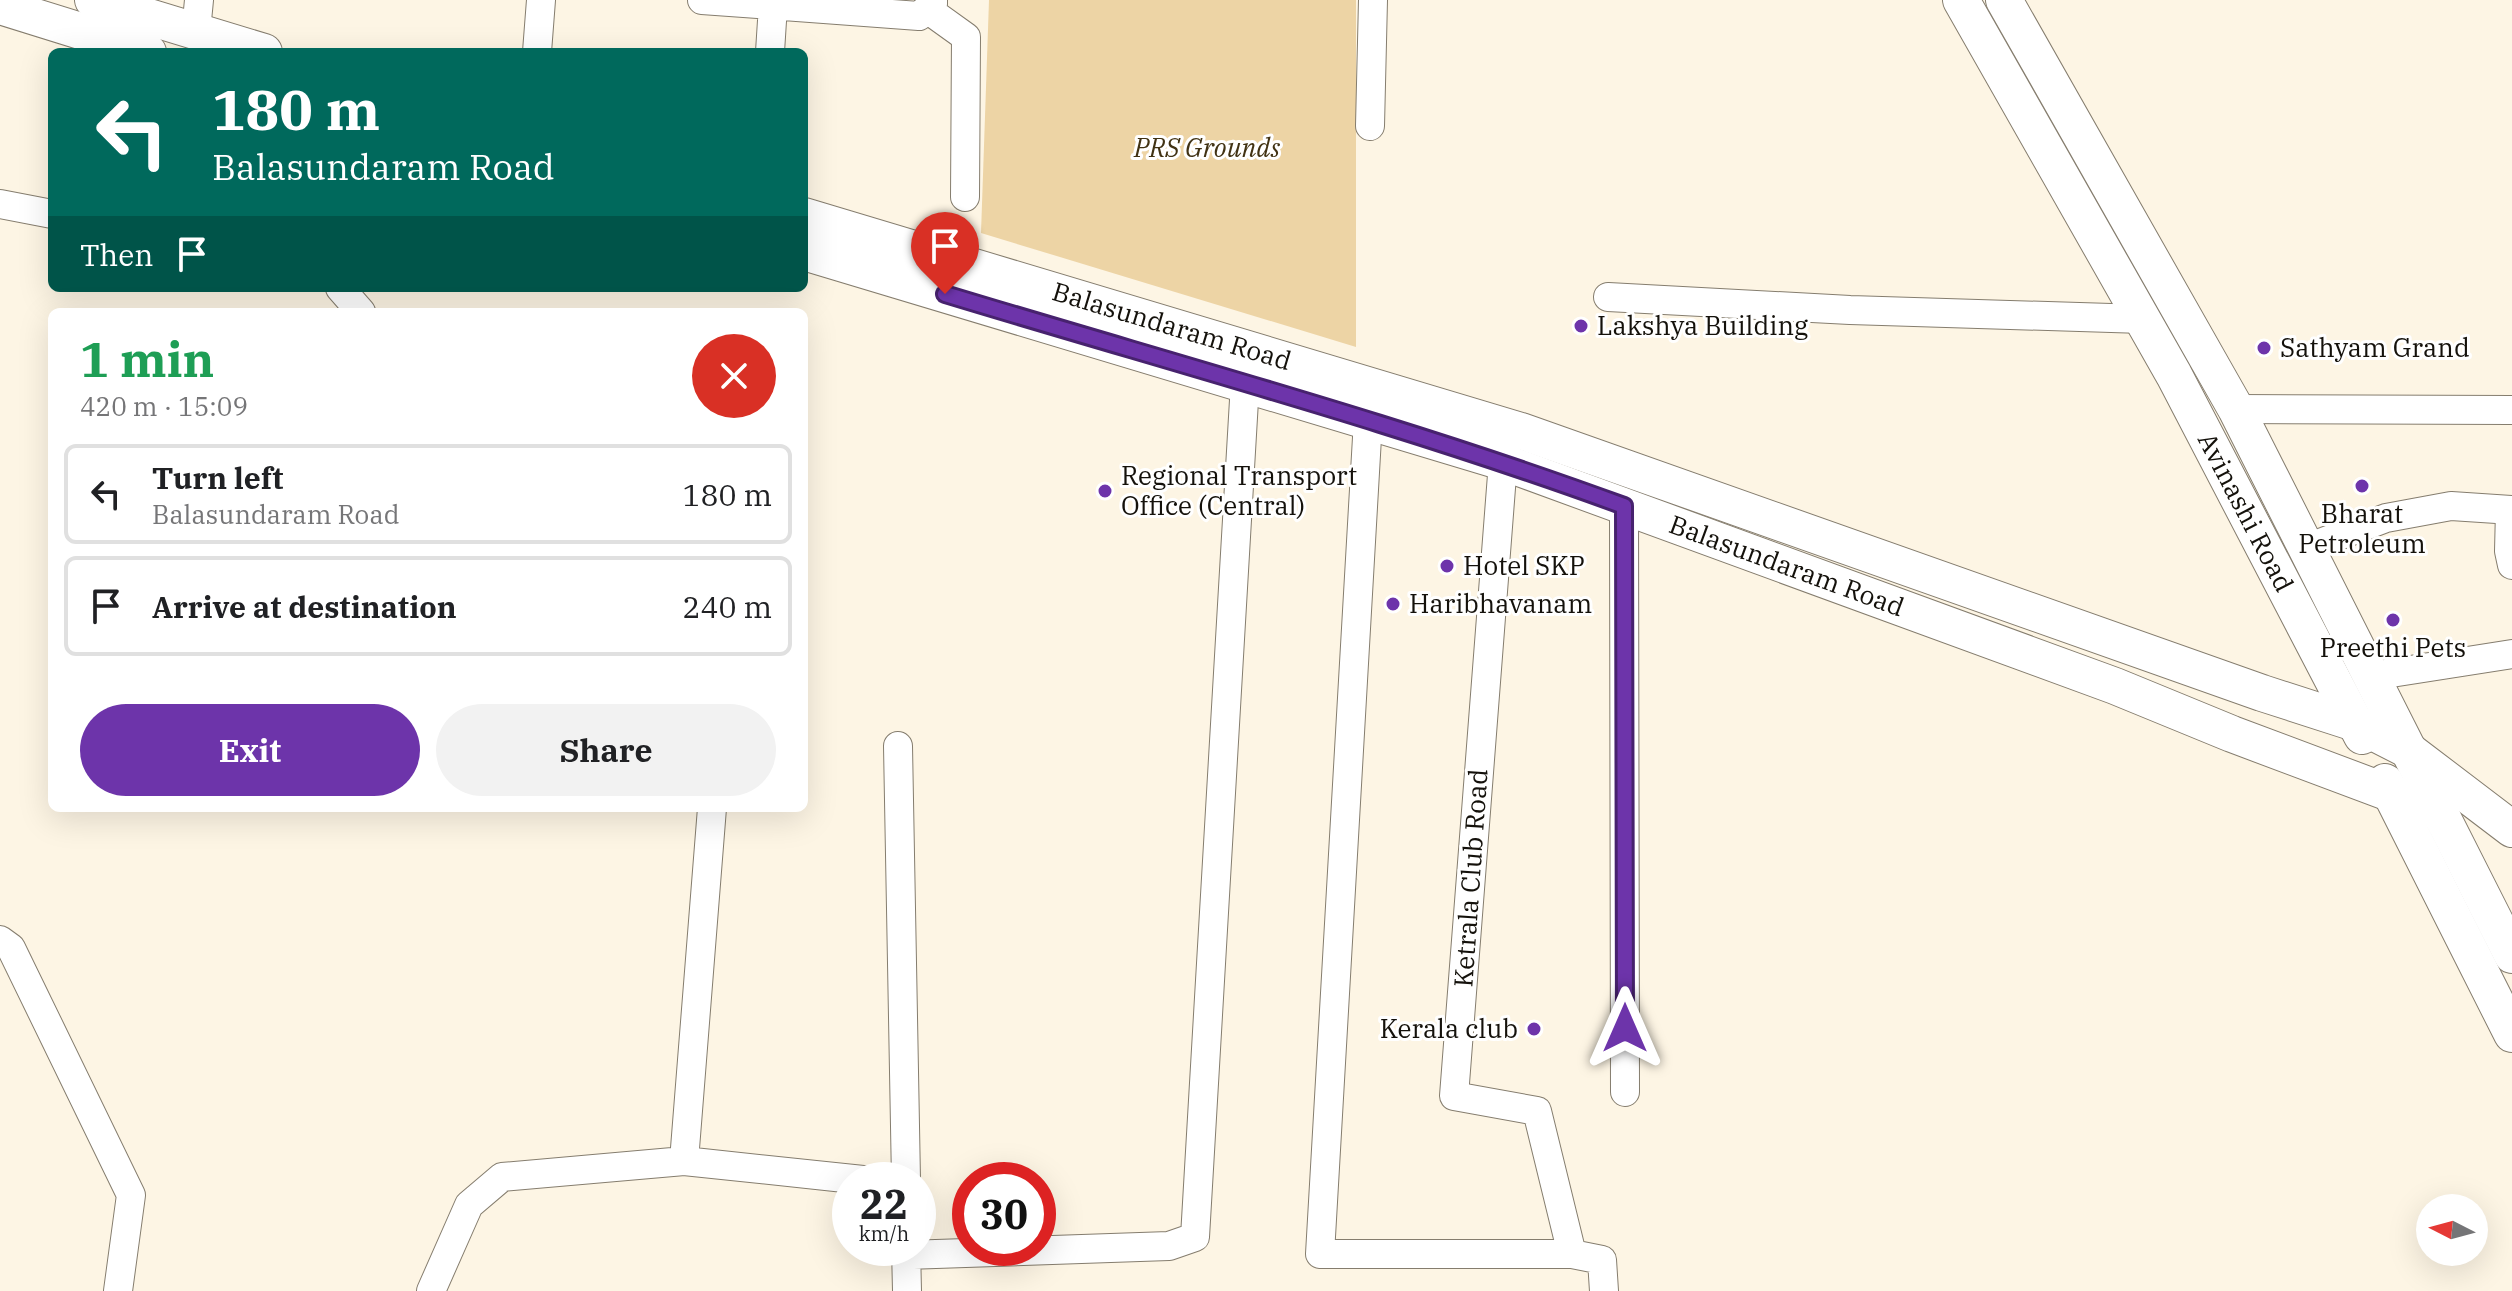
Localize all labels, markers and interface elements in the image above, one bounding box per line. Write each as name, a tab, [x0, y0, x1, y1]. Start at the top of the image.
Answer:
text: 180 m	[212, 73, 380, 145]
icon: left	[80, 80, 184, 184]
park label: PRS Grounds	[1133, 130, 1280, 164]
text: Balasundaram Road	[212, 143, 555, 190]
pin	[911, 212, 979, 294]
icon: arrive	[923, 224, 967, 268]
icon: arrive	[170, 232, 214, 276]
text: Then	[80, 235, 154, 274]
street label: Balasundaram Road	[1049, 273, 1296, 377]
place label: Lakshya Building	[1597, 308, 1808, 342]
marker: Lakshya Building	[1572, 317, 1590, 335]
text: 1 min	[80, 328, 214, 390]
place label: Sathyam Grand	[2280, 330, 2470, 364]
button: close	[692, 334, 776, 418]
marker: Sathyam Grand	[2255, 339, 2273, 357]
text: 420 m · 15:09	[80, 389, 248, 423]
street label: Avinashi Road	[2191, 426, 2302, 597]
text: Turn left	[152, 458, 284, 497]
place label: Regional Transport Office (Central)	[1121, 458, 1357, 522]
icon: left	[84, 472, 128, 516]
text: 180 m	[682, 475, 772, 514]
marker: Bharat Petroleum	[2353, 477, 2371, 495]
marker: Regional Transport Office (Central)	[1096, 482, 1114, 500]
place label: Bharat Petroleum	[2298, 496, 2426, 560]
text: Balasundaram Road	[152, 497, 400, 531]
street label: Balasundaram Road	[1665, 506, 1909, 623]
place label: Hotel SKP	[1463, 548, 1585, 582]
marker: Hotel SKP	[1438, 557, 1456, 575]
icon: arrive	[84, 584, 128, 628]
place label: Haribhavanam	[1409, 586, 1592, 620]
text: Arrive at destination	[152, 587, 457, 626]
text: 240 m	[682, 587, 772, 626]
marker: Haribhavanam	[1384, 595, 1402, 613]
marker: Preethi Pets	[2384, 611, 2402, 629]
place label: Preethi Pets	[2320, 630, 2466, 664]
button: Exit	[80, 704, 420, 796]
button: Share	[436, 704, 776, 796]
street label: Ketrala Club Road	[1445, 768, 1495, 988]
position arrow	[1583, 986, 1667, 1070]
place label: Kerala club	[1380, 1011, 1518, 1045]
marker: Kerala club	[1525, 1020, 1543, 1038]
speed limit sign: 30	[952, 1162, 1056, 1266]
text: 22	[860, 1178, 908, 1230]
north arrow	[2416, 1194, 2488, 1266]
map controls	[2416, 1194, 2488, 1266]
text: km/h	[859, 1220, 909, 1247]

